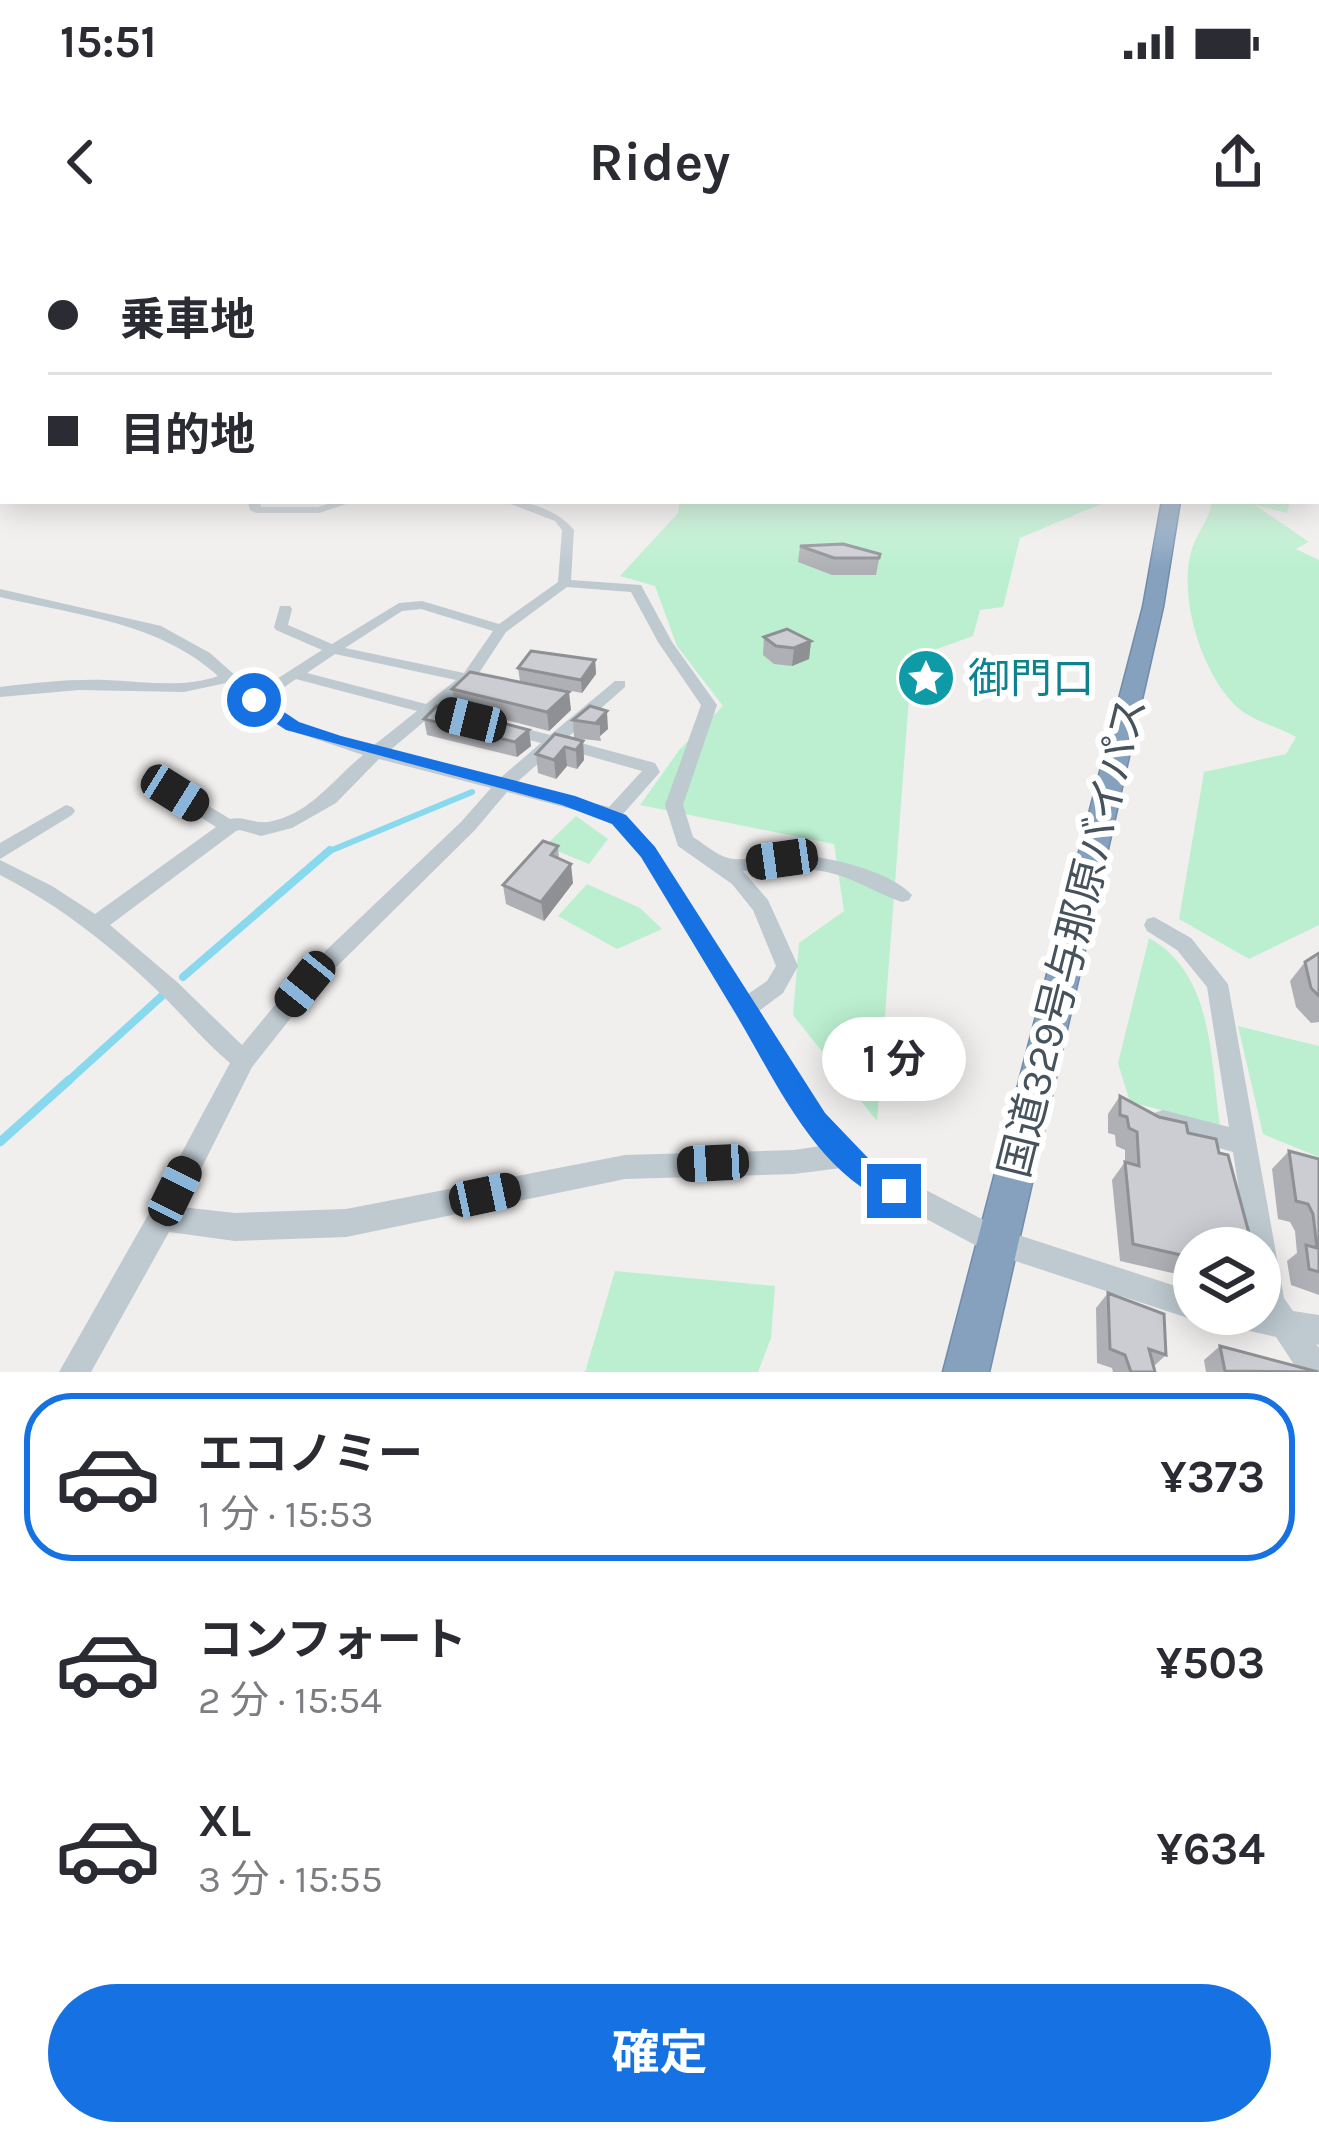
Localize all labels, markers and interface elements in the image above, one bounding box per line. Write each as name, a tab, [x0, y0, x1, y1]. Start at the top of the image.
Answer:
text: 15:51	[60, 16, 157, 68]
icon: back	[48, 129, 114, 195]
icon: share	[1205, 129, 1271, 195]
text: Ridey	[589, 130, 730, 194]
text: 乗車地	[120, 294, 255, 346]
text: 目的地	[120, 409, 255, 461]
place icon: 御門口	[895, 647, 957, 709]
place label: 御門口	[968, 654, 1094, 704]
route start	[227, 673, 281, 727]
street label: 国道329号与那原バイパス	[989, 692, 1157, 1182]
car	[432, 694, 510, 746]
car	[135, 759, 215, 827]
car	[744, 836, 820, 882]
car	[268, 945, 342, 1023]
callout: 1 分	[822, 1017, 966, 1101]
text: 1 分	[863, 1036, 925, 1082]
car	[676, 1143, 750, 1183]
car	[143, 1151, 207, 1231]
route end	[867, 1164, 921, 1218]
car	[446, 1170, 524, 1220]
map controls	[1173, 1227, 1281, 1335]
button: layers	[1173, 1227, 1281, 1335]
icon: car	[54, 1423, 162, 1531]
text: エコノミー	[198, 1428, 423, 1480]
text: ¥373	[1160, 1451, 1265, 1503]
text: 1 分 · 15:53	[198, 1491, 374, 1537]
icon: car	[54, 1609, 162, 1717]
text: コンフォート	[198, 1614, 467, 1666]
text: ¥503	[1156, 1637, 1265, 1689]
text: 2 分 · 15:54	[198, 1677, 382, 1723]
icon: car	[54, 1795, 162, 1903]
text: XL	[198, 1795, 251, 1847]
text: ¥634	[1157, 1823, 1265, 1875]
text: 3 分 · 15:55	[198, 1856, 383, 1902]
button: 確定	[48, 1984, 1271, 2122]

